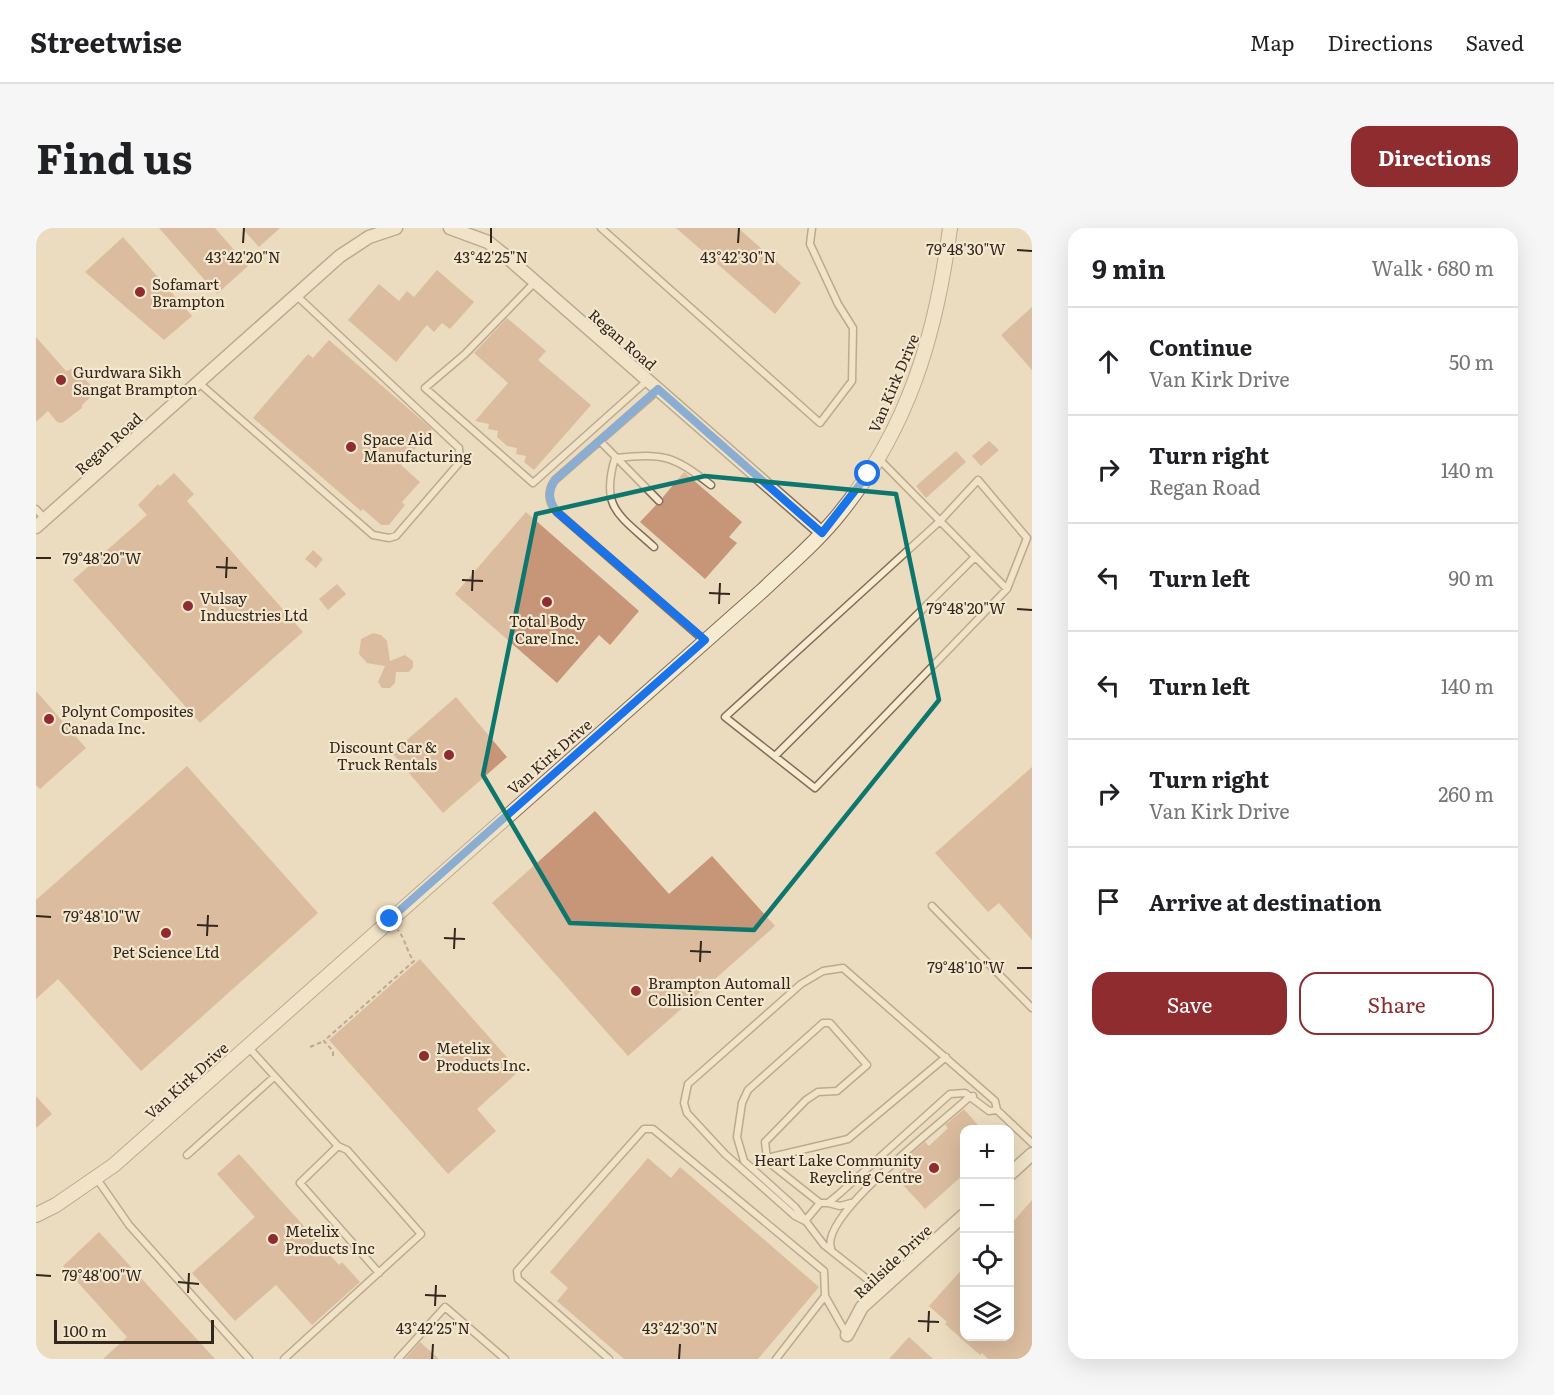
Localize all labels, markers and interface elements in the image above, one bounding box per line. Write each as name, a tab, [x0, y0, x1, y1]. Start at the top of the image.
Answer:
text: Streetwise	[30, 20, 182, 62]
text: Map	[1250, 26, 1295, 57]
text: Directions	[1328, 26, 1433, 57]
text: Saved	[1466, 26, 1524, 57]
text: Find us	[36, 125, 193, 187]
button: Directions	[1351, 126, 1518, 187]
text: 79°48'30"W	[926, 237, 1006, 260]
text: 43°42'20"N	[205, 245, 281, 268]
text: 43°42'25"N	[454, 245, 528, 268]
text: 43°42'30"N	[700, 245, 776, 268]
text: 9 min	[1092, 248, 1166, 287]
text: Walk · 680 m	[1371, 252, 1494, 282]
place label: Sofamart Brampton	[152, 272, 225, 312]
marker: Sofamart Brampton	[133, 285, 147, 299]
street label: Regan Road	[584, 303, 662, 375]
street label: Van Kirk Drive	[862, 330, 924, 436]
text: Continue	[1149, 330, 1252, 363]
icon: ahead	[1092, 345, 1125, 378]
text: 50 m	[1449, 346, 1494, 376]
place label: Gurdwara Sikh Sangat Brampton	[73, 360, 198, 400]
text: Van Kirk Drive	[1149, 363, 1290, 393]
marker: Gurdwara Sikh Sangat Brampton	[54, 373, 68, 387]
street label: Regan Road	[69, 406, 147, 480]
place label: Space Aid Manufacturing	[363, 427, 472, 467]
text: Turn right	[1149, 438, 1269, 471]
marker: Space Aid Manufacturing	[344, 440, 358, 454]
icon: right	[1092, 453, 1125, 486]
text: 140 m	[1441, 454, 1494, 484]
route start	[854, 460, 880, 486]
text: Regan Road	[1149, 471, 1261, 501]
text: 79°48'20"W	[63, 546, 142, 569]
icon: left	[1092, 561, 1125, 594]
text: Turn left	[1149, 561, 1250, 594]
text: 90 m	[1449, 562, 1494, 592]
place label: Vulsay Inducstries Ltd	[200, 586, 308, 626]
marker: Total Body Care Inc.	[540, 595, 554, 609]
text: 79°48'20"W	[927, 596, 1006, 619]
marker: Vulsay Inducstries Ltd	[181, 599, 195, 613]
place label: Total Body Care Inc.	[509, 609, 586, 649]
icon: left	[1092, 669, 1125, 702]
text: Turn left	[1149, 669, 1250, 702]
text: 140 m	[1441, 670, 1494, 700]
place label: Polynt Composites Canada Inc.	[61, 699, 194, 739]
marker: Polynt Composites Canada Inc.	[42, 712, 56, 726]
street label: Van Kirk Drive	[502, 713, 597, 799]
place label: Discount Car & Truck Rentals	[329, 735, 437, 775]
marker: Discount Car & Truck Rentals	[442, 748, 456, 762]
text: Turn right	[1149, 762, 1269, 795]
icon: right	[1092, 777, 1125, 810]
text: 260 m	[1438, 778, 1494, 808]
text: Van Kirk Drive	[1149, 795, 1290, 825]
icon: arrive	[1092, 885, 1125, 918]
text: Arrive at destination	[1149, 885, 1382, 918]
text: 79°48'10"W	[63, 904, 141, 927]
route end	[376, 905, 402, 931]
marker: Pet Science Ltd	[159, 926, 173, 940]
place label: Pet Science Ltd	[112, 940, 220, 963]
text: 79°48'10"W	[927, 955, 1005, 978]
place label: Brampton Automall Collision Center	[648, 971, 791, 1011]
button: Save	[1092, 972, 1287, 1035]
button: Share	[1299, 972, 1494, 1035]
marker: Brampton Automall Collision Center	[629, 984, 643, 998]
street label: Van Kirk Drive	[139, 1036, 233, 1124]
place label: Metelix Products Inc.	[436, 1036, 531, 1076]
marker: Metelix Products Inc.	[417, 1049, 431, 1063]
map controls	[960, 1125, 1014, 1341]
button: +	[960, 1125, 1014, 1179]
place label: Heart Lake Community Reycling Centre	[754, 1148, 922, 1188]
marker: Heart Lake Community Reycling Centre	[927, 1161, 941, 1175]
button: −	[960, 1179, 1014, 1233]
street label: Railside Drive	[848, 1218, 936, 1303]
place label: Metelix Products Inc	[285, 1219, 375, 1259]
marker: Metelix Products Inc	[266, 1232, 280, 1246]
button: locate	[960, 1233, 1014, 1287]
text: 79°48'00"W	[62, 1263, 143, 1286]
button: layers	[960, 1287, 1014, 1341]
text: 43°42'25"N	[396, 1316, 470, 1339]
text: 43°42'30"N	[642, 1316, 718, 1339]
scale bar	[54, 1317, 214, 1344]
text: 100 m	[63, 1318, 107, 1342]

